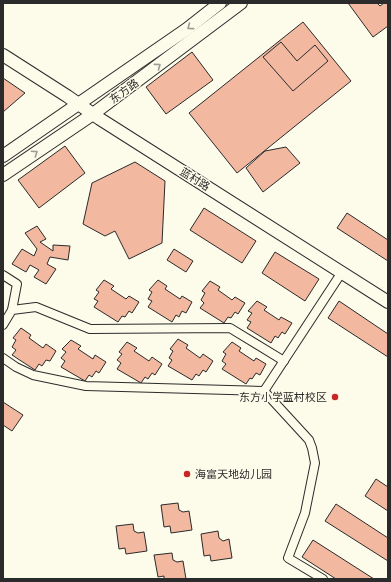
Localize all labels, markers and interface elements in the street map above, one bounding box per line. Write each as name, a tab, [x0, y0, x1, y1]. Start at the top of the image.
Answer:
one-way arrow	[187, 22, 194, 29]
one-way arrow	[153, 64, 160, 71]
street label: 东方路	[107, 76, 141, 106]
one-way arrow	[31, 151, 38, 158]
street label: 蓝村路	[177, 164, 213, 194]
place label: 东方小学蓝村校区	[239, 390, 327, 404]
marker: 东方小学蓝村校区	[330, 392, 340, 402]
place label: 海富天地幼儿园	[195, 467, 272, 481]
marker: 海富天地幼儿园	[182, 469, 192, 479]

